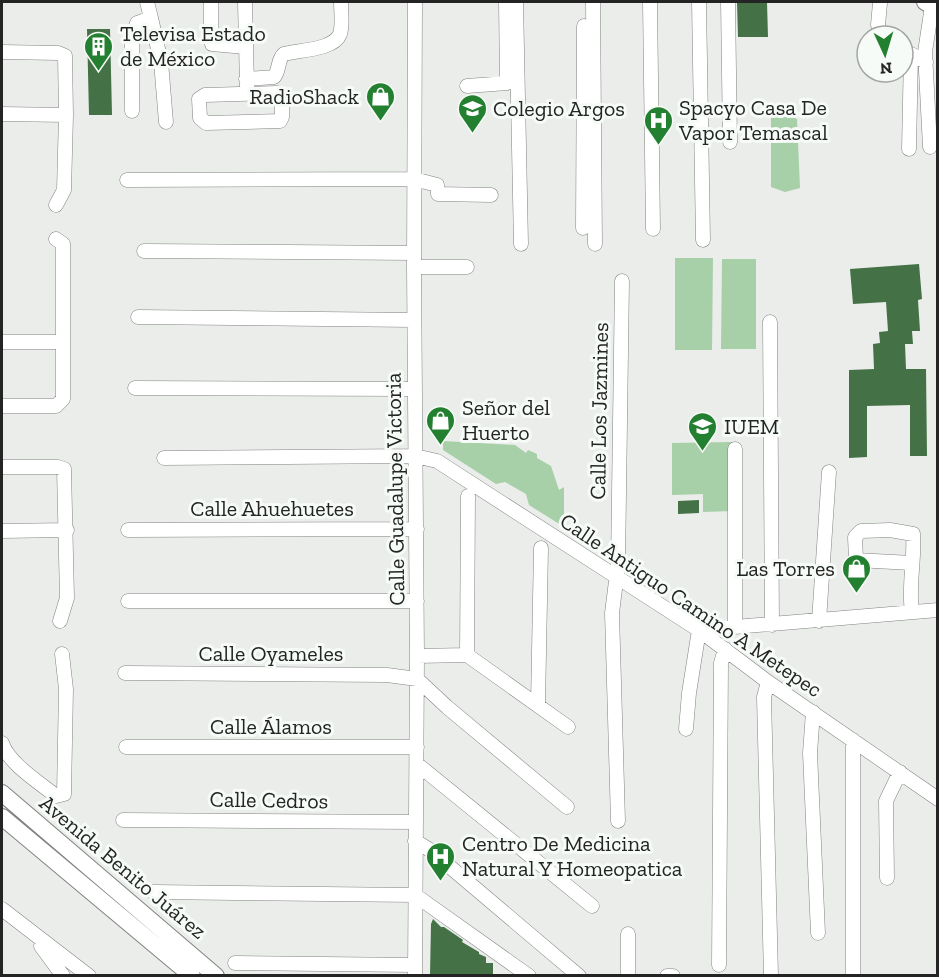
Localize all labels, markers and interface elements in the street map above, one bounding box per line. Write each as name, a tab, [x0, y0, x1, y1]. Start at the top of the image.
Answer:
place label: Televisa Estado de México	[120, 20, 266, 72]
north arrow	[855, 24, 915, 84]
building icon: Televisa Estado de México	[83, 30, 115, 72]
text: N	[879, 59, 893, 78]
shop icon: RadioShack	[364, 80, 396, 122]
place label: RadioShack	[249, 83, 360, 110]
school or university icon: Colegio Argos	[456, 92, 488, 134]
place label: Spacyo Casa De Vapor Temascal	[678, 94, 828, 146]
place label: Colegio Argos	[493, 95, 625, 122]
hospital icon: Spacyo Casa De Vapor Temascal	[642, 104, 674, 146]
street label: Calle Los Jazmines	[584, 322, 614, 500]
street label: Calle Guadalupe Victoria	[379, 372, 411, 606]
place label: Señor del Huerto	[462, 394, 550, 446]
shop icon: Señor del Huerto	[425, 404, 457, 446]
school or university icon: IUEM	[687, 410, 719, 452]
place label: IUEM	[724, 413, 779, 440]
street label: Calle Ahuehuetes	[190, 495, 354, 522]
street label: Calle Antiguo Camino A Metepec	[555, 507, 827, 703]
shop icon: Las Torres	[840, 552, 872, 594]
place label: Las Torres	[736, 555, 835, 582]
street label: Calle Oyameles	[199, 640, 343, 667]
street label: Calle Álamos	[210, 713, 332, 740]
street label: Calle Cedros	[209, 785, 329, 815]
street label: Avenida Benito Juárez	[34, 789, 212, 945]
place label: Centro De Medicina Natural Y Homeopatica	[462, 830, 683, 882]
hospital icon: Centro De Medicina Natural Y Homeopatica	[425, 840, 457, 882]

